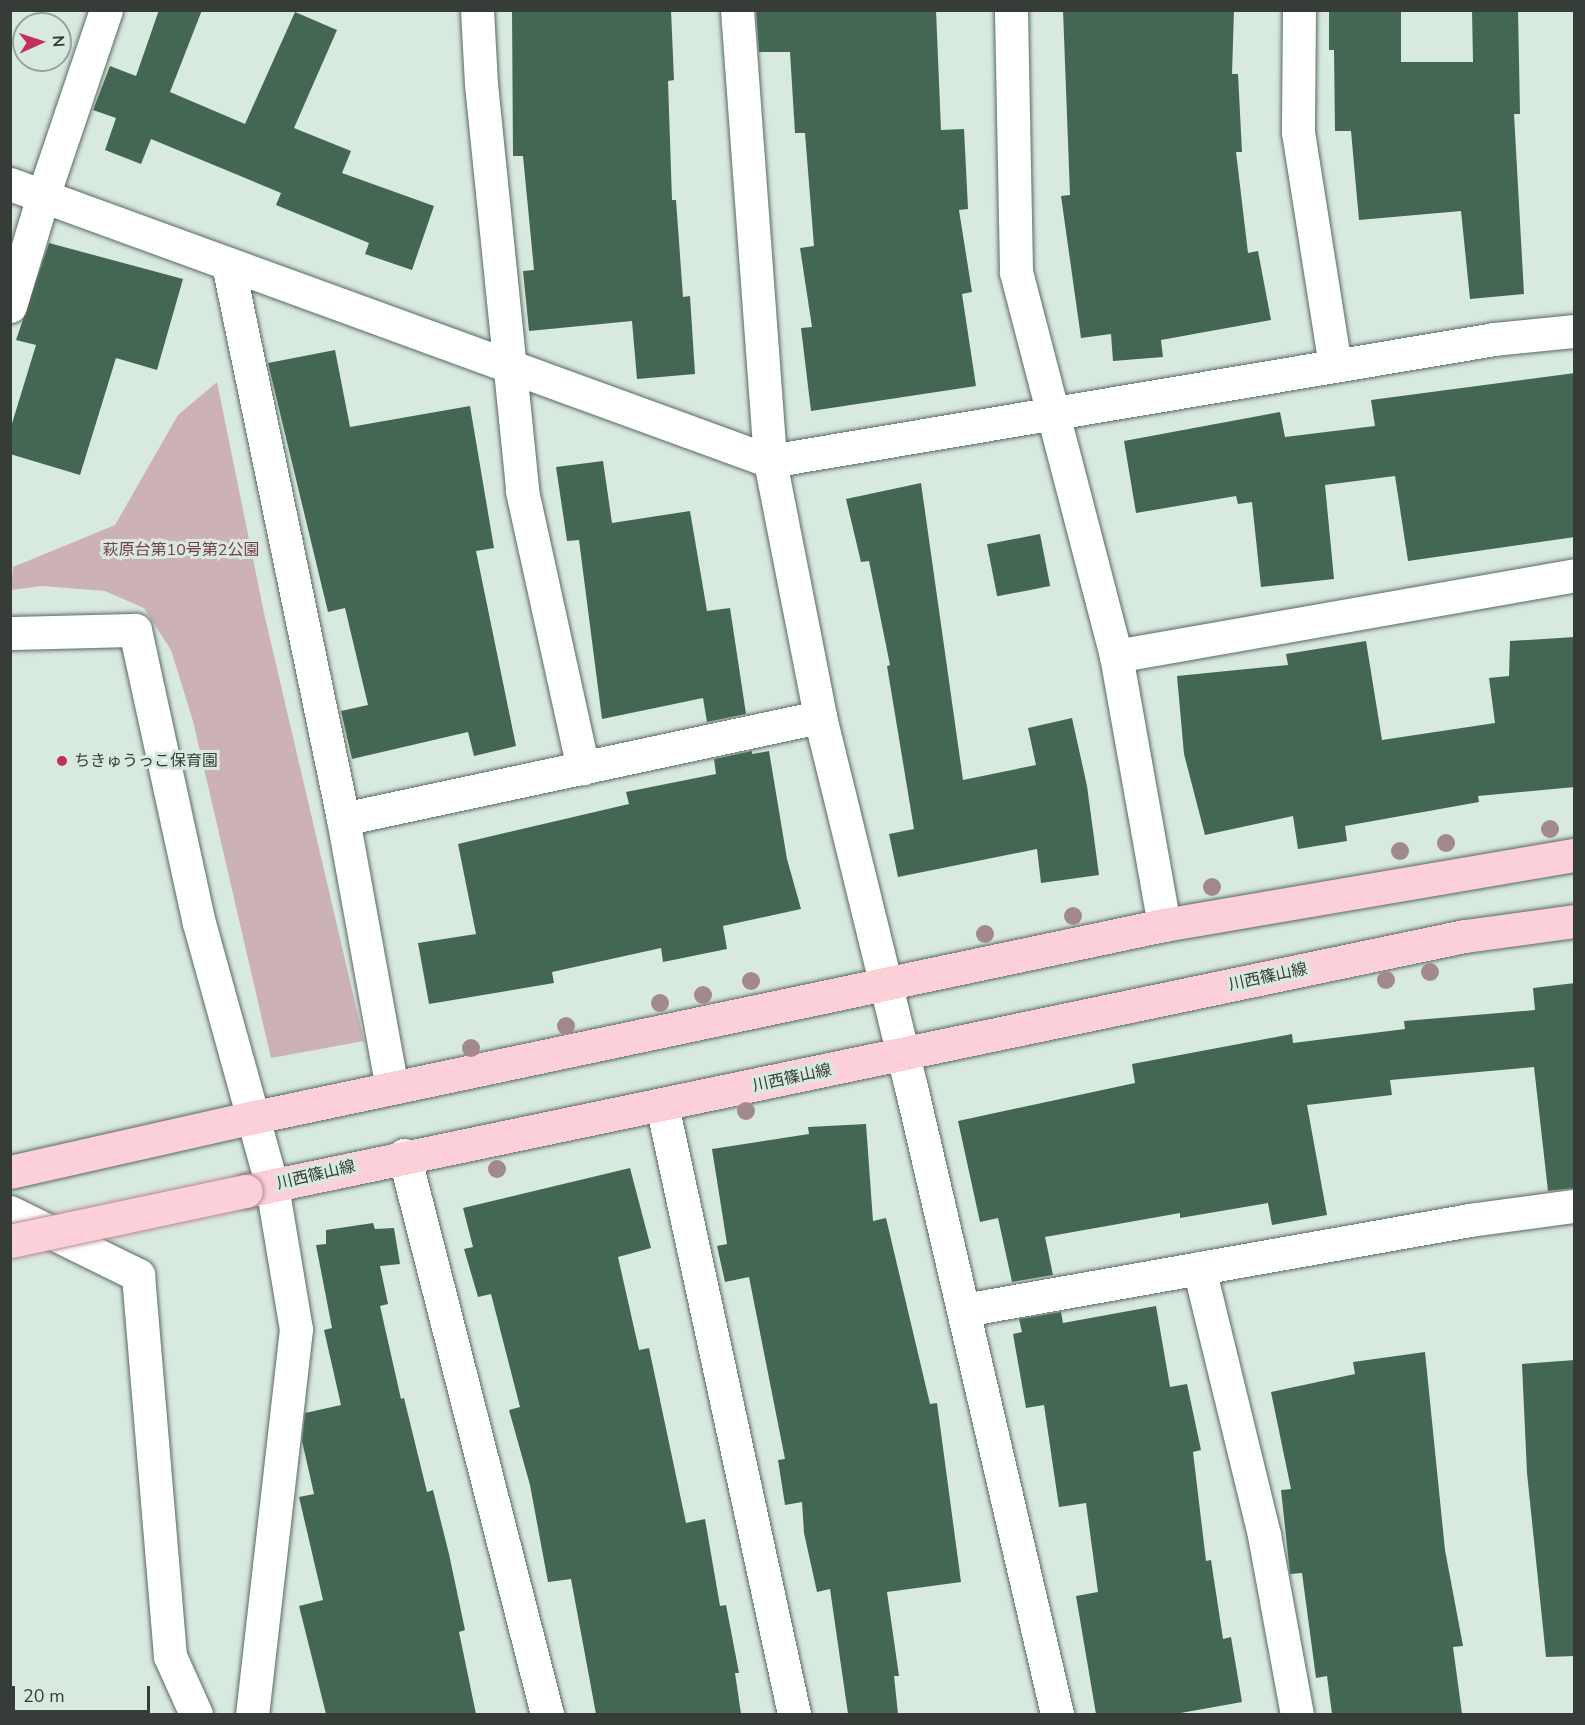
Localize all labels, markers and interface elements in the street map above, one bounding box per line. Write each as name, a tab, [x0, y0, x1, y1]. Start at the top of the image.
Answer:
north arrow	[12, 12, 72, 72]
text: N	[47, 35, 69, 48]
park label: 萩原台第10号第2公園	[103, 540, 259, 560]
place label: ちきゅうっこ保育園	[74, 751, 218, 771]
marker: ちきゅうっこ保育園	[55, 754, 69, 768]
street label: 川西篠山線	[1227, 959, 1309, 995]
street label: 川西篠山線	[751, 1060, 833, 1096]
street label: 川西篠山線	[275, 1157, 357, 1193]
scale bar	[15, 1674, 153, 1712]
text: 20 m	[23, 1684, 65, 1708]

